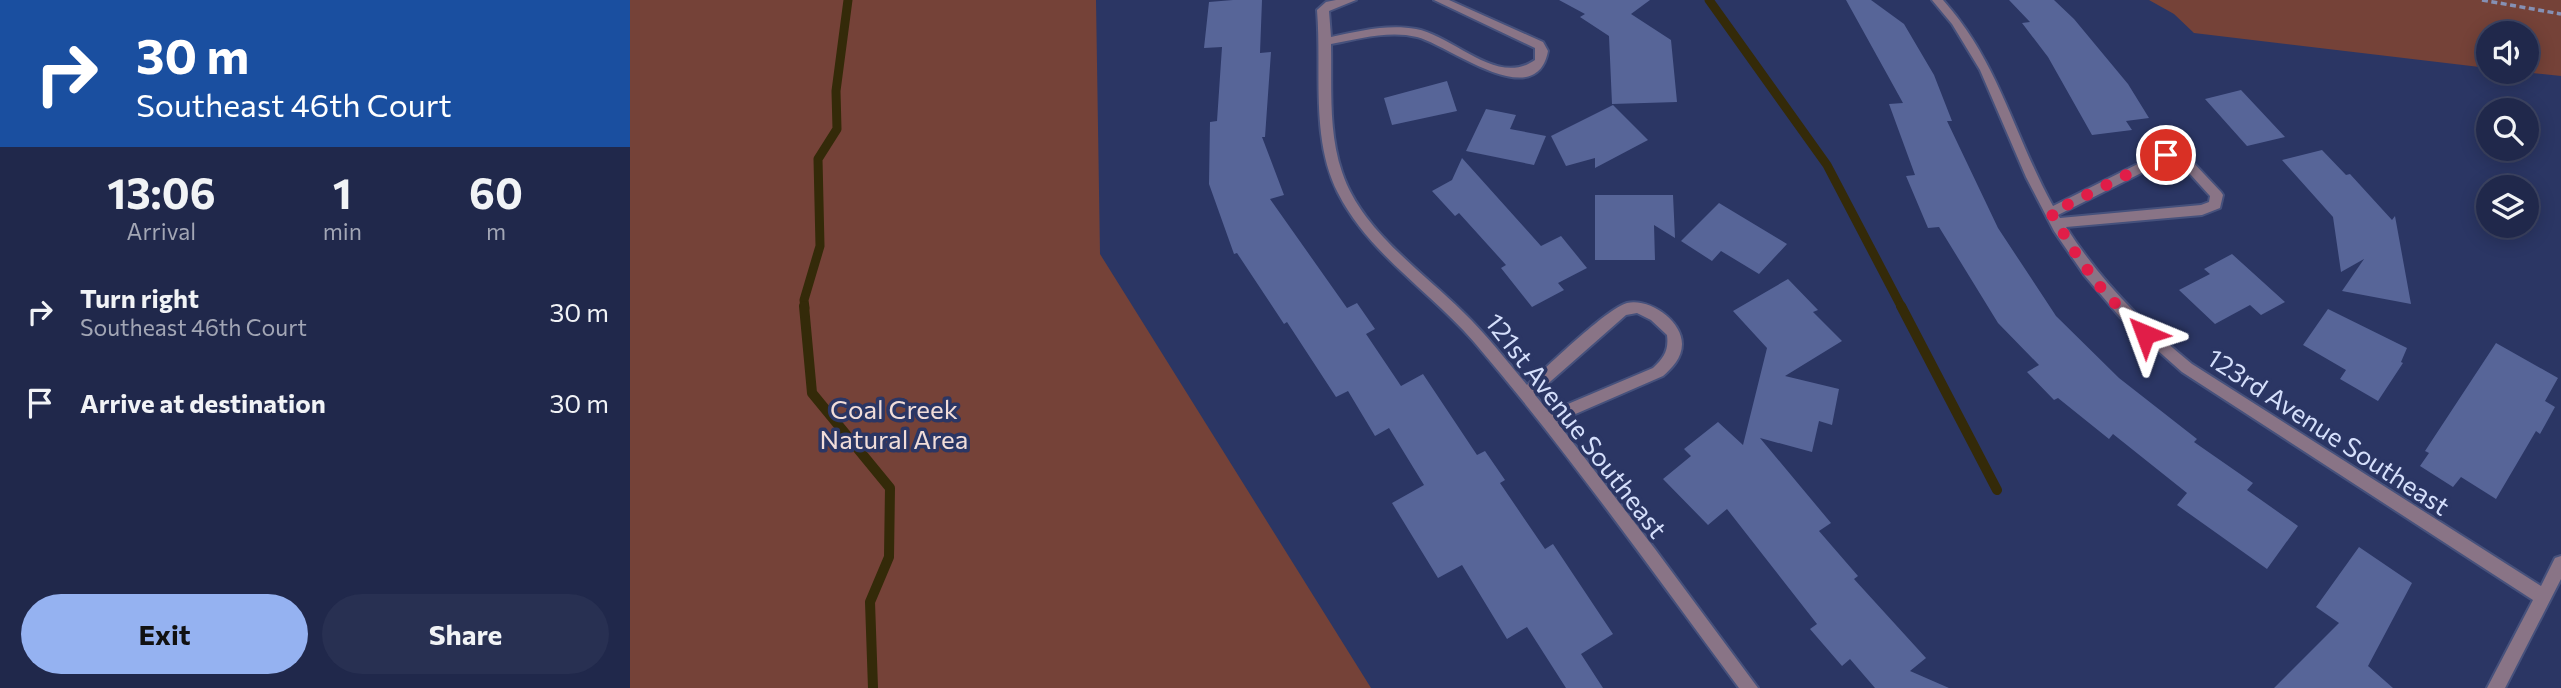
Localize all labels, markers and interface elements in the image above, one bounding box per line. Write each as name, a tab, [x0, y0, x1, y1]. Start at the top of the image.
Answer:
map controls	[2476, 21, 2539, 238]
button: sound	[2476, 21, 2539, 84]
text: 30 m	[136, 24, 249, 84]
icon: right	[21, 28, 112, 119]
text: Southeast 46th Court	[136, 84, 452, 124]
button: search	[2476, 98, 2539, 161]
pin	[2136, 125, 2196, 185]
icon: arrive	[2147, 136, 2185, 174]
text: 13:06	[107, 166, 216, 218]
text: 1	[333, 166, 352, 218]
text: 60	[469, 166, 523, 218]
button: layers	[2476, 175, 2539, 238]
text: Arrival	[127, 217, 196, 245]
text: min	[323, 217, 362, 245]
text: m	[486, 217, 506, 245]
text: Turn right	[80, 282, 199, 313]
icon: right	[21, 293, 59, 331]
text: 30 m	[550, 296, 609, 327]
position arrow	[2108, 297, 2182, 371]
street label: 121st Avenue Southeast	[1480, 307, 1674, 543]
text: Southeast 46th Court	[80, 313, 307, 341]
street label: 123rd Avenue Southeast	[2202, 341, 2456, 521]
icon: arrive	[21, 384, 59, 422]
text: Arrive at destination	[80, 387, 326, 418]
text: 30 m	[550, 387, 609, 418]
park label: Coal Creek Natural Area	[820, 393, 968, 454]
button: Exit	[21, 594, 308, 674]
button: Share	[322, 594, 609, 674]

